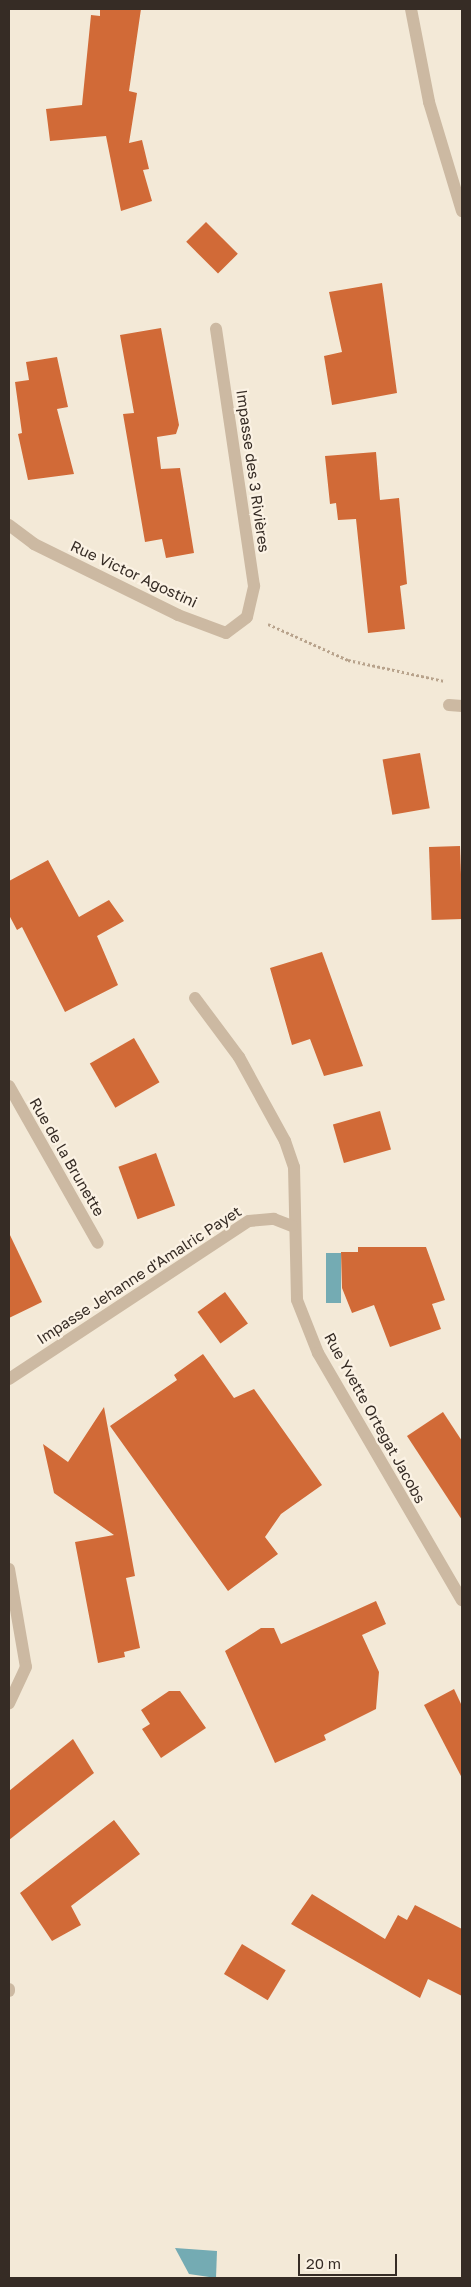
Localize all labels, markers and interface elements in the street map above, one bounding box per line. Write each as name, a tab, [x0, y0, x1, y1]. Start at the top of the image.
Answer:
street label: Impasse des 3 Rivières	[233, 389, 273, 553]
street label: Rue Victor Agostini	[68, 537, 200, 611]
street label: Rue de la Brunette	[26, 1095, 108, 1219]
street label: Impasse Jehanne d'Amalric Payet	[33, 1202, 245, 1348]
street label: Rue Yvette Ortegat Jacobs	[320, 1330, 430, 1506]
scale bar	[301, 2244, 400, 2276]
text: 20 m	[306, 2254, 341, 2272]

